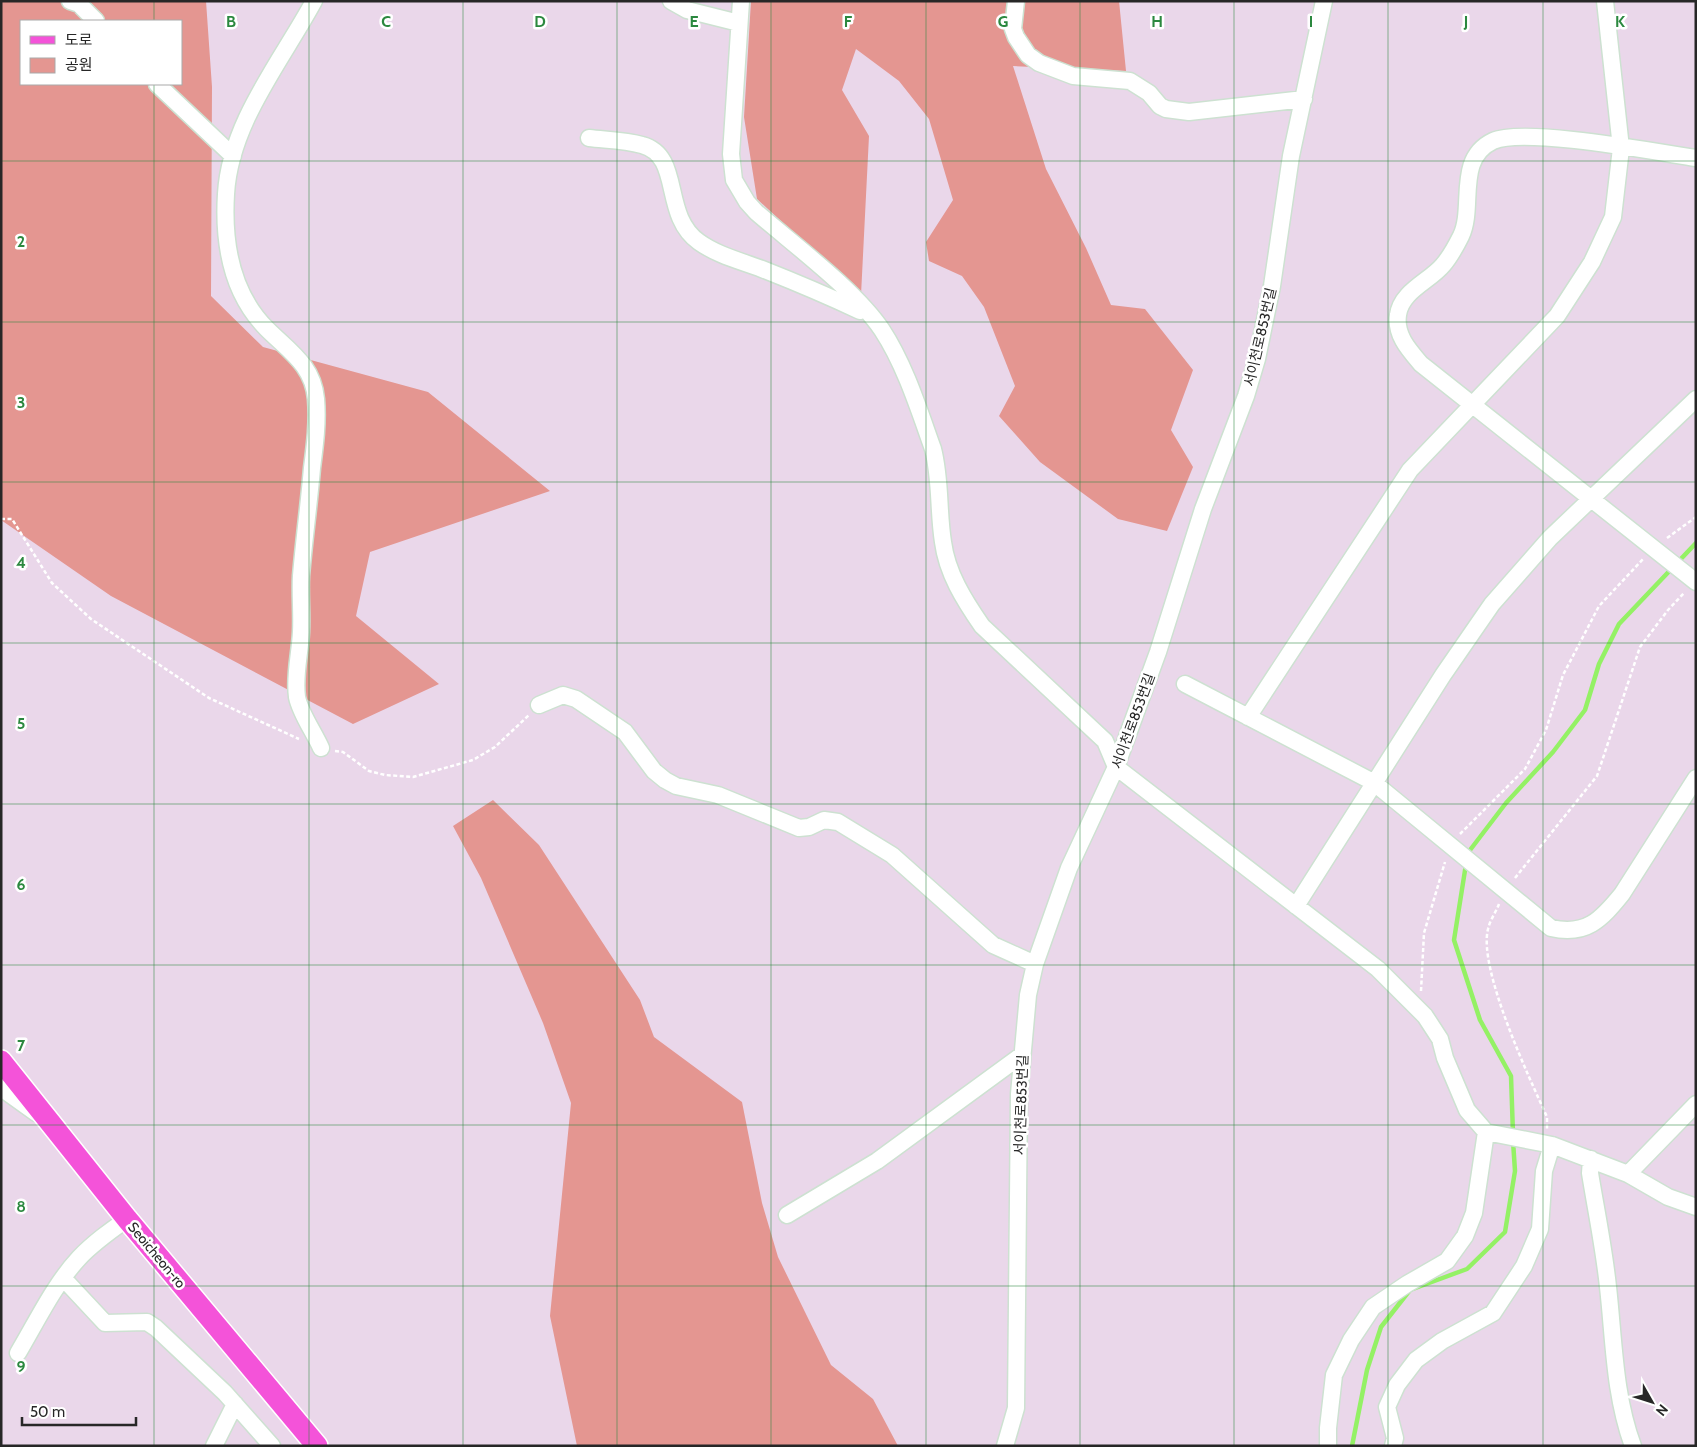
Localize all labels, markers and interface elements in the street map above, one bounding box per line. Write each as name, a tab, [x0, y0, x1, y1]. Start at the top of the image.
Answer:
text: B	[226, 12, 236, 31]
text: C	[381, 12, 391, 31]
text: D	[534, 12, 546, 31]
text: E	[689, 12, 699, 31]
text: F	[844, 12, 853, 31]
text: G	[998, 12, 1008, 31]
text: H	[1151, 12, 1163, 31]
text: I	[1309, 12, 1313, 31]
text: J	[1463, 12, 1468, 31]
text: K	[1615, 12, 1625, 31]
legend	[20, 20, 182, 85]
text: 도로	[65, 31, 93, 49]
text: 공원	[65, 56, 93, 74]
text: 2	[17, 232, 25, 251]
street label: 서이천로853번길	[1240, 286, 1280, 388]
text: 3	[17, 393, 25, 412]
text: 4	[16, 553, 26, 572]
street label: 서이천로853번길	[1107, 671, 1159, 771]
text: 5	[17, 714, 25, 733]
text: 6	[17, 875, 26, 894]
text: 7	[17, 1036, 26, 1055]
street label: 서이천로853번길	[1010, 1054, 1032, 1156]
text: 8	[16, 1197, 26, 1216]
street label: Seoicheon-ro	[124, 1218, 190, 1292]
text: 9	[17, 1357, 26, 1376]
north arrow	[1627, 1377, 1677, 1427]
scale bar	[22, 1394, 136, 1426]
text: N	[1652, 1401, 1672, 1420]
text: 50 m	[30, 1403, 65, 1421]

